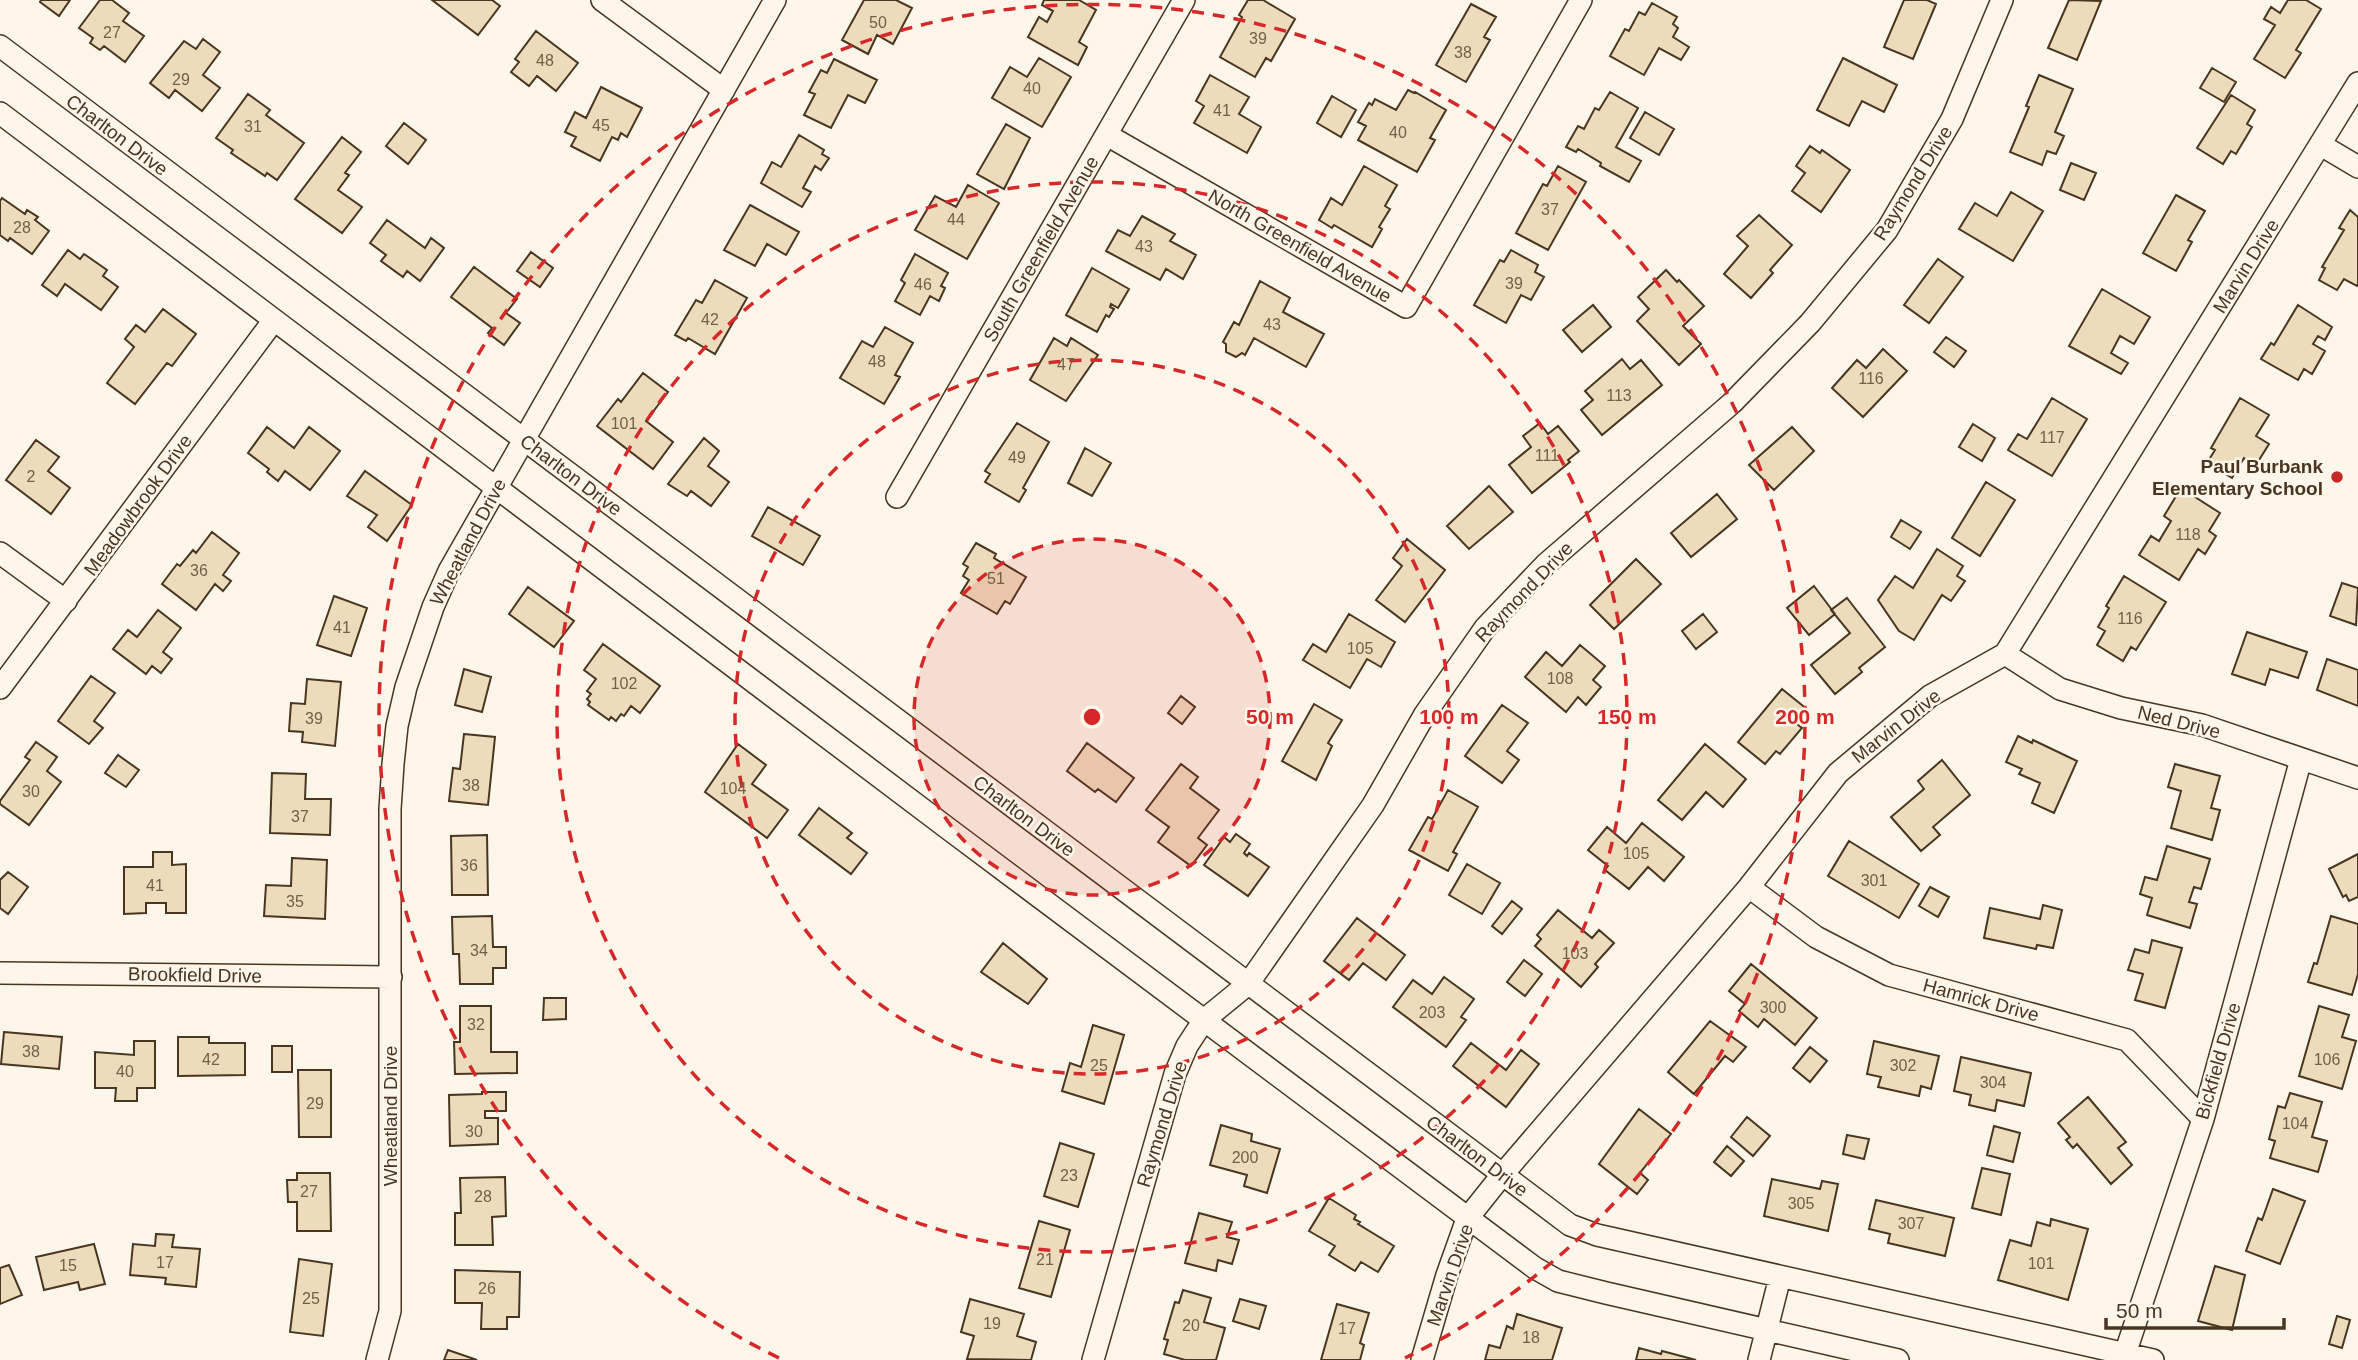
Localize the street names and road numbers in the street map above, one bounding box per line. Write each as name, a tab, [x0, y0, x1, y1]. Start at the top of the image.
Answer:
street label: Charlton Drive	[62, 90, 172, 180]
street label: Raymond Drive	[1869, 122, 1957, 244]
street label: South Greenfield Avenue	[979, 152, 1103, 346]
street label: North Greenfield Avenue	[1205, 185, 1395, 307]
street label: Marvin Drive	[2209, 215, 2283, 317]
street label: Meadowbrook Drive	[80, 430, 196, 580]
street label: Charlton Drive	[516, 430, 626, 520]
street label: Wheatland Drive	[426, 475, 510, 609]
street label: Raymond Drive	[1471, 538, 1577, 646]
street label: Marvin Drive	[1848, 685, 1944, 767]
street label: Ned Drive	[2135, 702, 2223, 742]
street label: Charlton Drive	[969, 771, 1079, 861]
street label: Brookfield Drive	[128, 963, 262, 987]
street label: Hamrick Drive	[1921, 974, 2041, 1026]
street label: Bickfield Drive	[2191, 1000, 2245, 1122]
street label: Wheatland Drive	[380, 1046, 401, 1186]
street label: Raymond Drive	[1133, 1058, 1191, 1190]
street label: Charlton Drive	[1422, 1111, 1532, 1201]
street label: Marvin Drive	[1423, 1221, 1477, 1329]

